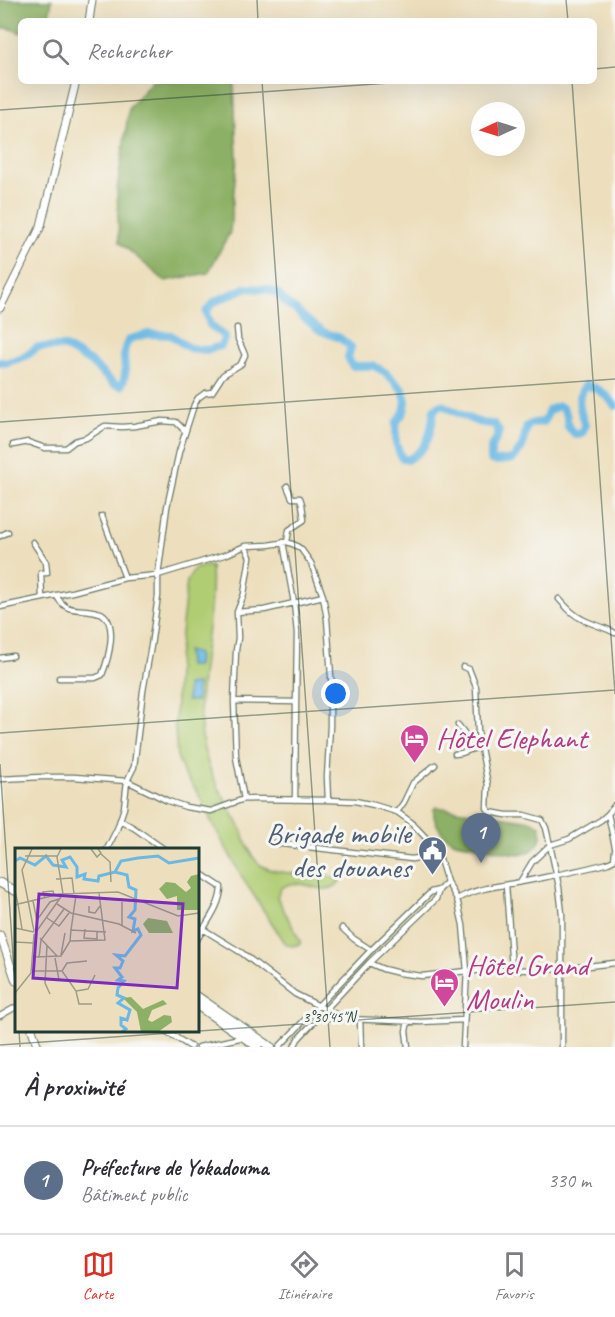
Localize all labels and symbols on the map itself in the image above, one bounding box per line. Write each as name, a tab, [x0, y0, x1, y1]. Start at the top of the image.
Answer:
north arrow	[471, 102, 525, 156]
your location	[321, 679, 350, 708]
place label: Hôtel Elephant	[436, 719, 590, 757]
hotel icon: Hôtel Elephant	[399, 722, 431, 764]
place label: Brigade mobile des douanes	[266, 814, 414, 886]
pin: 1	[462, 814, 500, 863]
public building icon: Brigade mobile des douanes	[416, 834, 448, 876]
inset map	[15, 848, 200, 1032]
place label: Hôtel Grand Moulin	[466, 946, 592, 1018]
hotel icon: Hôtel Grand Moulin	[429, 966, 461, 1008]
text: 3°30'45"N	[303, 1008, 358, 1027]

